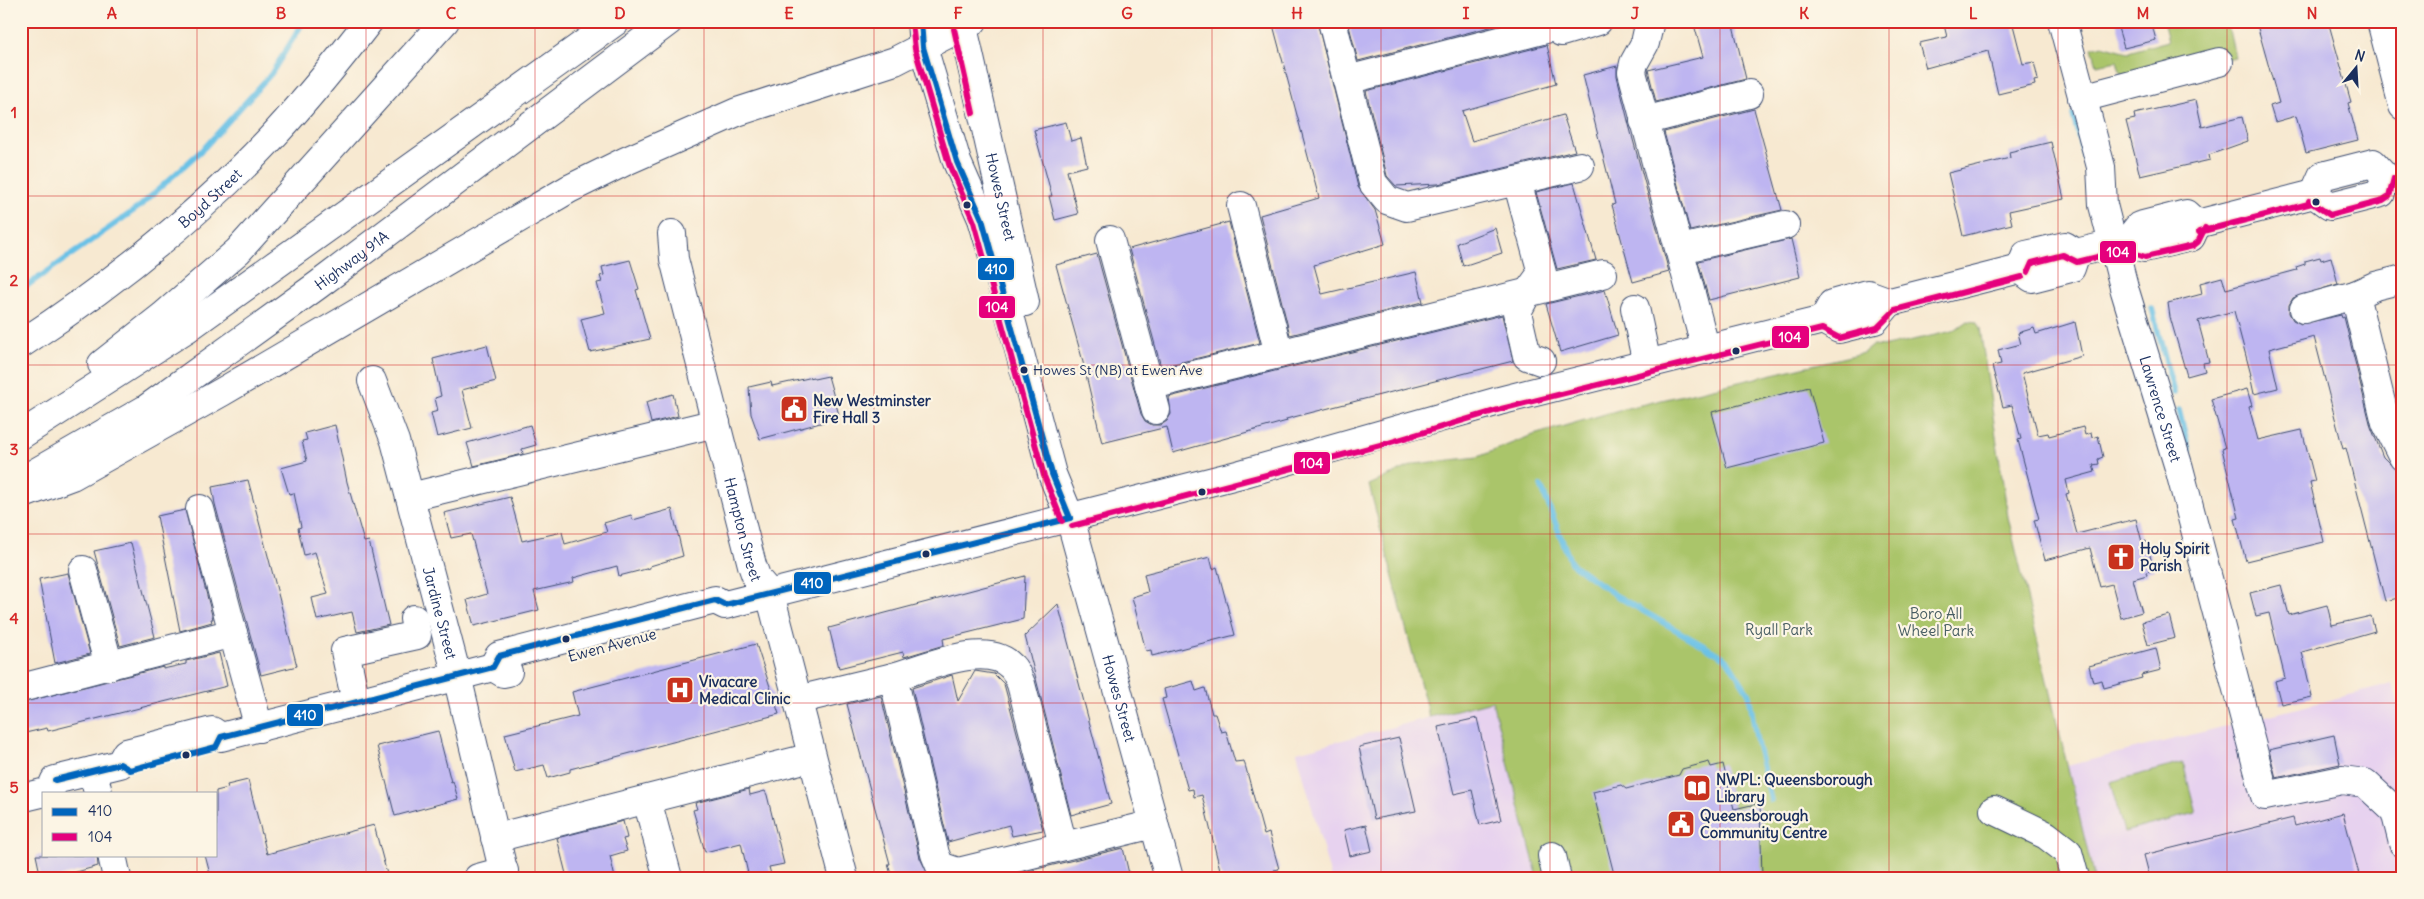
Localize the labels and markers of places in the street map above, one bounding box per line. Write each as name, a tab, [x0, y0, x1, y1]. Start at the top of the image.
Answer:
unlabelled marker	[2311, 197, 2321, 207]
unlabelled marker	[962, 200, 972, 210]
unlabelled marker	[1731, 346, 1741, 356]
place label: Howes St (NB) at Ewen Ave	[1033, 361, 1202, 379]
marker: Howes St (NB) at Ewen Ave	[1019, 365, 1029, 375]
place label: New Westminster Fire Hall 3	[813, 391, 932, 427]
public building icon: New Westminster Fire Hall 3	[779, 394, 809, 424]
unlabelled marker	[1197, 487, 1207, 497]
place label: Holy Spirit Parish	[2140, 539, 2210, 575]
church icon: Holy Spirit Parish	[2106, 542, 2136, 572]
unlabelled marker	[921, 549, 931, 559]
unlabelled marker	[561, 634, 571, 644]
place label: Vivacare Medical Clinic	[699, 672, 791, 708]
hospital icon: Vivacare Medical Clinic	[665, 675, 695, 705]
unlabelled marker	[181, 750, 191, 760]
place label: NWPL: Queensborough Library	[1716, 770, 1873, 807]
library icon: NWPL: Queensborough Library	[1682, 773, 1712, 803]
place label: Queensborough Community Centre	[1700, 806, 1827, 843]
public building icon: Queensborough Community Centre	[1666, 809, 1696, 839]

